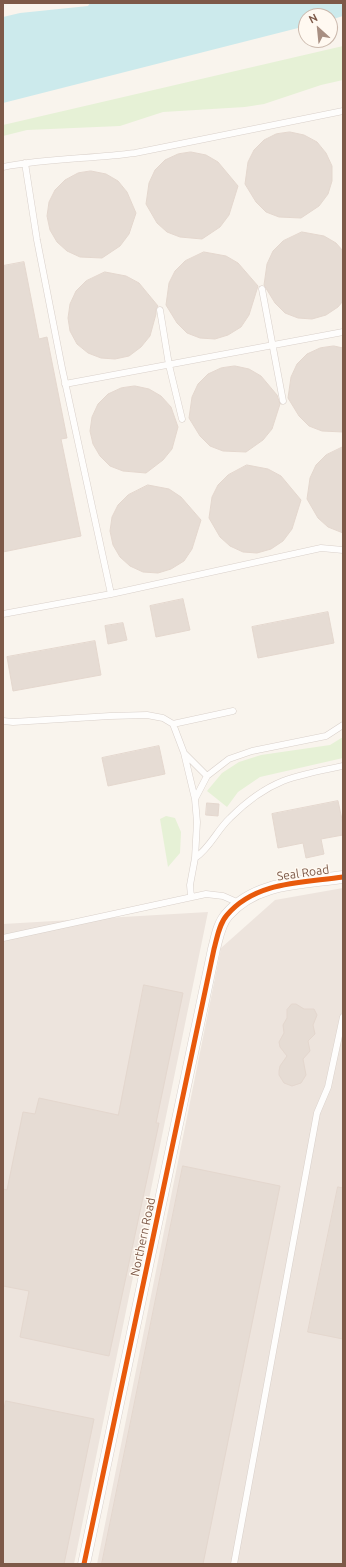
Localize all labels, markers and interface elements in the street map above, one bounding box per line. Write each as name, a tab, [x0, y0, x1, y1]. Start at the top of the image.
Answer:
north arrow	[298, 8, 338, 48]
text: N	[307, 11, 319, 25]
street label: Seal Road	[276, 862, 330, 884]
street label: Northern Road	[128, 1196, 158, 1278]

